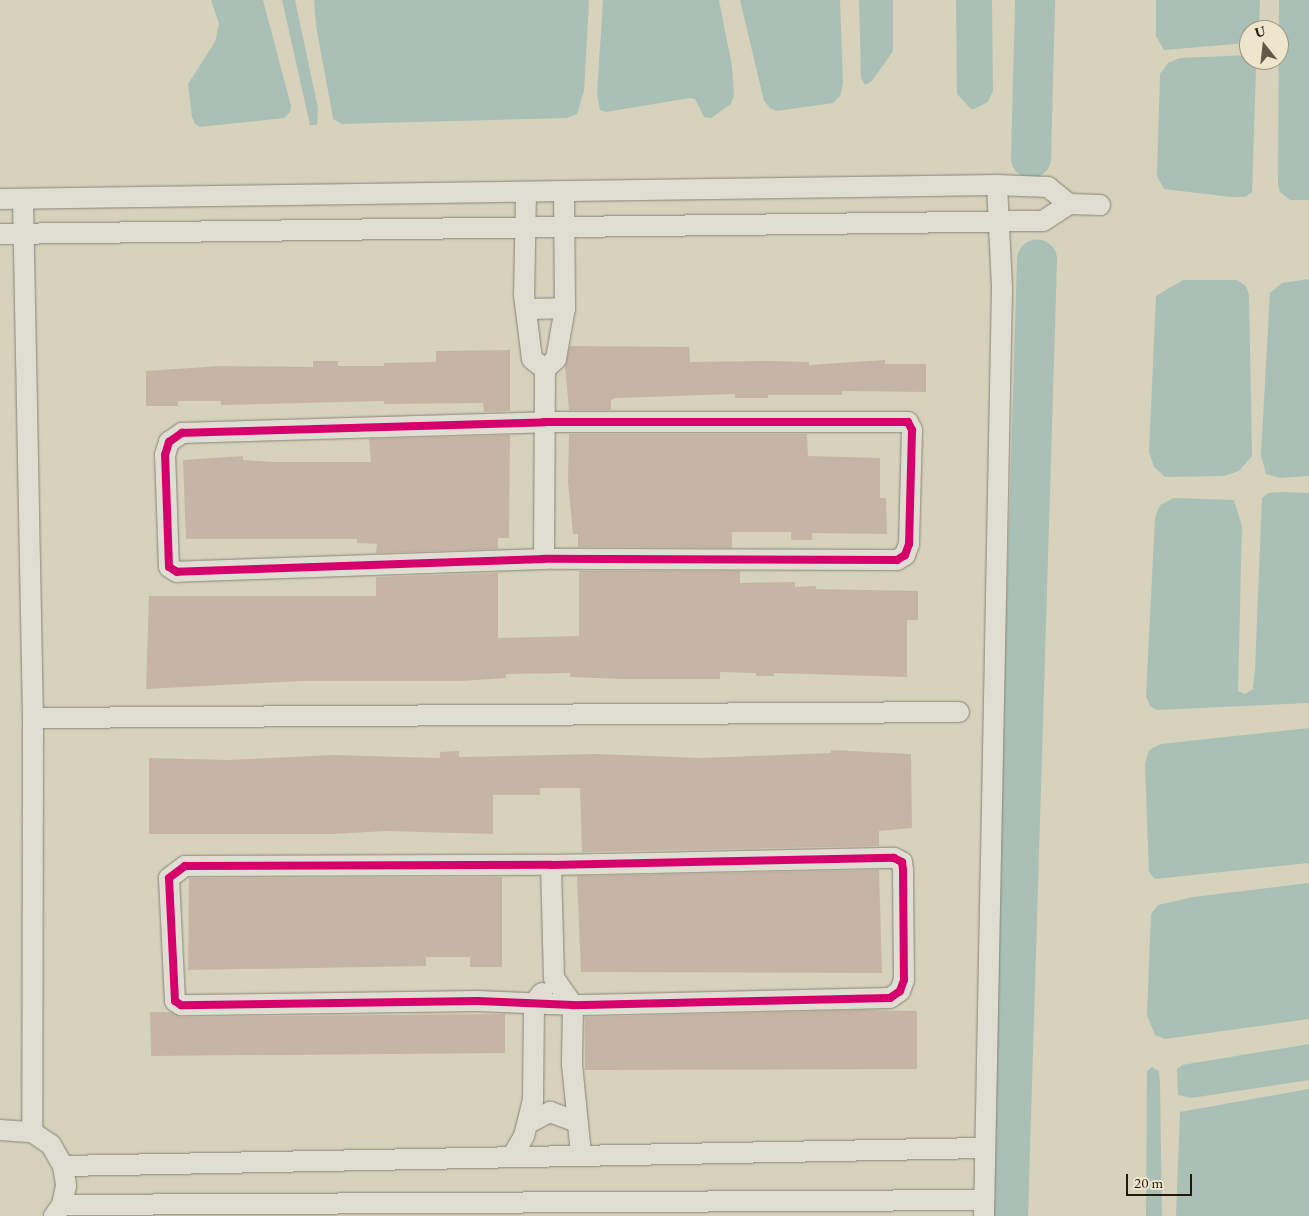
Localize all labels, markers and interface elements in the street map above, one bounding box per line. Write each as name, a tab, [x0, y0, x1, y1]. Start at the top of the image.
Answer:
north arrow	[1239, 20, 1289, 70]
text: U	[1253, 21, 1268, 42]
scale bar	[1129, 1164, 1195, 1196]
text: 20 m	[1134, 1173, 1163, 1192]

